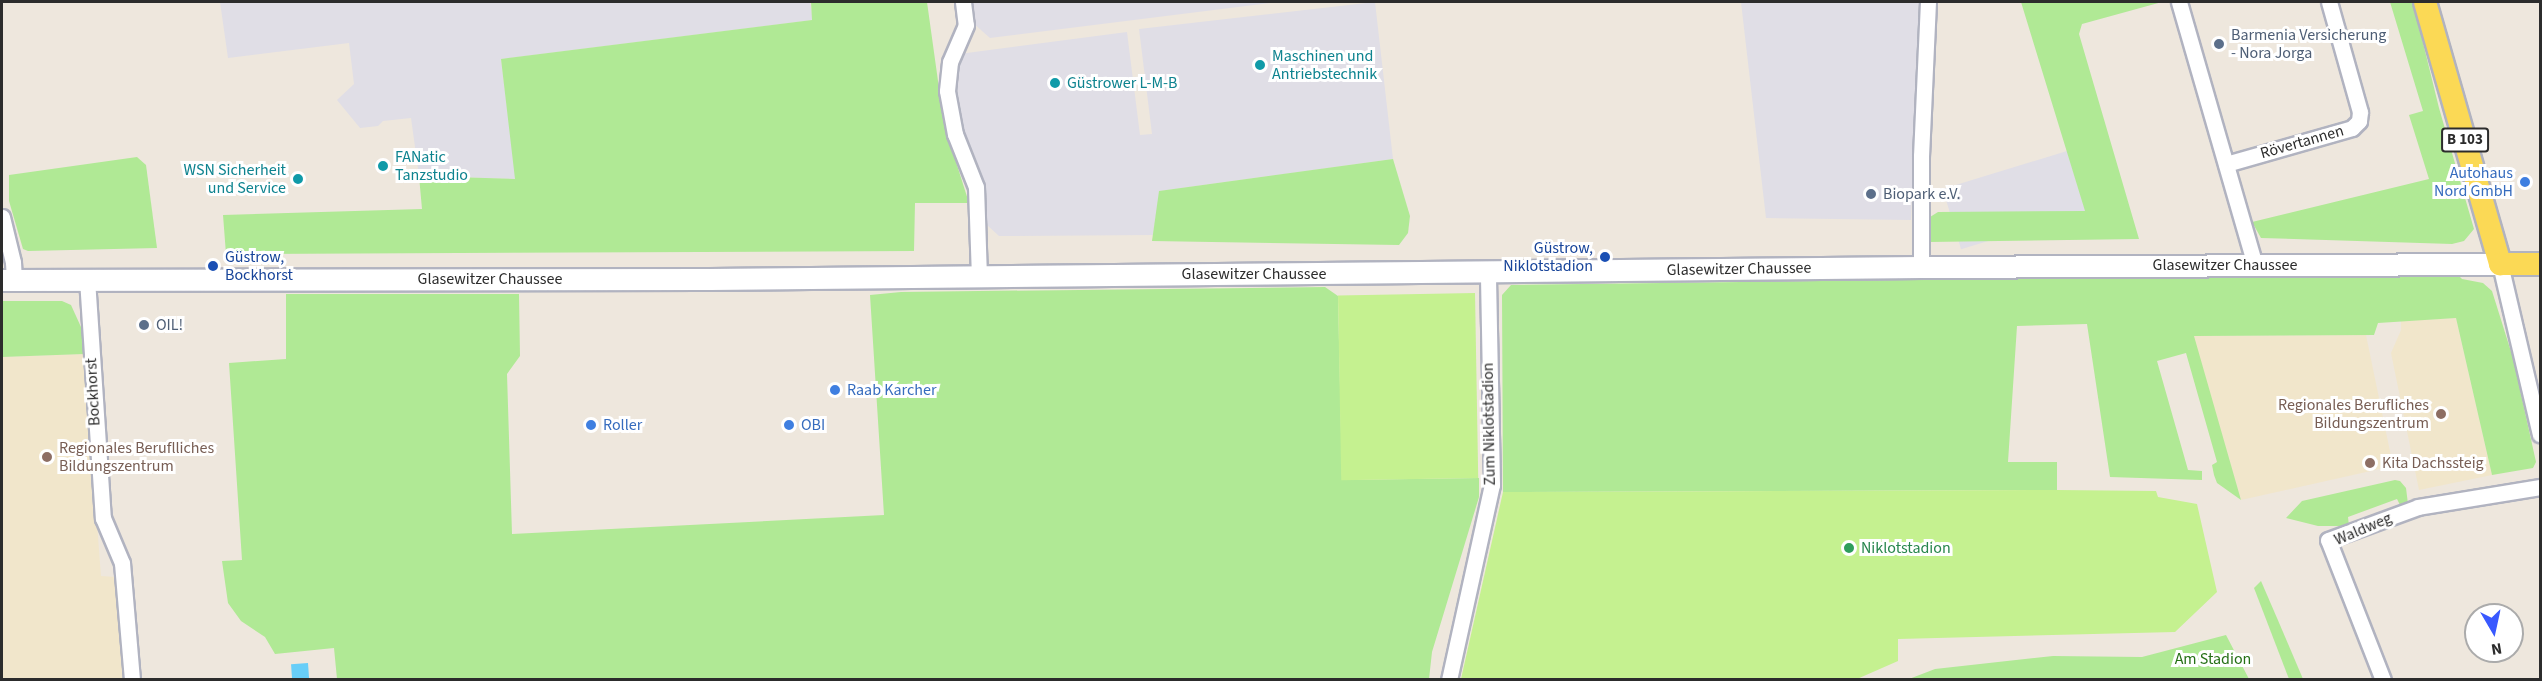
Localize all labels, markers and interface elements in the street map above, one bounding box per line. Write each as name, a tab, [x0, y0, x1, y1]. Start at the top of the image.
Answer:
place label: Barmenia Versicherung - Nora Jorga	[2231, 25, 2386, 63]
marker: Barmenia Versicherung - Nora Jorga	[2212, 37, 2226, 51]
place label: Maschinen und Antriebstechnik	[1272, 46, 1377, 84]
marker: Maschinen und Antriebstechnik	[1253, 58, 1267, 72]
place label: Güstrower L-M-B	[1067, 73, 1177, 93]
marker: Güstrower L-M-B	[1048, 76, 1062, 90]
street label: Rövertannen	[2258, 121, 2346, 163]
road number: B 103	[2441, 128, 2489, 152]
place label: FANatic Tanzstudio	[395, 147, 468, 185]
marker: FANatic Tanzstudio	[376, 159, 390, 173]
place label: WSN Sicherheit und Service	[183, 160, 286, 198]
place label: Autohaus Nord GmbH	[2434, 163, 2513, 201]
marker: WSN Sicherheit und Service	[291, 172, 305, 186]
marker: Autohaus Nord GmbH	[2518, 175, 2532, 189]
place label: Biopark e.V.	[1883, 184, 1960, 204]
marker: Biopark e.V.	[1864, 187, 1878, 201]
place label: Güstrow, Niklotstadion	[1503, 238, 1593, 276]
place label: Güstrow, Bockhorst	[225, 247, 293, 285]
marker: Güstrow, Niklotstadion	[1598, 250, 1612, 264]
street label: Glasewitzer Chaussee	[2153, 255, 2297, 275]
street label: Glasewitzer Chaussee	[1666, 258, 1812, 280]
marker: Güstrow, Bockhorst	[206, 259, 220, 273]
street label: Glasewitzer Chaussee	[1182, 264, 1326, 284]
street label: Glasewitzer Chaussee	[418, 269, 562, 289]
place label: OIL!	[156, 315, 183, 335]
marker: OIL!	[137, 318, 151, 332]
street label: Bockhorst	[82, 358, 104, 426]
street label: Zum Niklotstadion	[1478, 362, 1500, 486]
place label: Raab Karcher	[847, 380, 936, 400]
marker: Raab Karcher	[828, 383, 842, 397]
place label: Regionales Berufliches Bildungszentrum	[2278, 395, 2429, 433]
marker: Regionales Berufliches Bildungszentrum	[2434, 407, 2448, 421]
place label: Roller	[603, 415, 642, 435]
place label: OBI	[801, 415, 825, 435]
marker: Roller	[584, 418, 598, 432]
marker: OBI	[782, 418, 796, 432]
place label: Regionales Beruflliches Bildungszentrum	[59, 438, 214, 476]
marker: Regionales Beruflliches Bildungszentrum	[40, 450, 54, 464]
place label: Kita Dachssteig	[2382, 453, 2484, 473]
marker: Kita Dachssteig	[2363, 456, 2377, 470]
street label: Waldweg	[2331, 508, 2395, 550]
place label: Niklotstadion	[1861, 538, 1951, 558]
marker: Niklotstadion	[1842, 541, 1856, 555]
north arrow	[2464, 603, 2524, 663]
text: N	[2490, 637, 2503, 660]
park label: Am Stadion	[2175, 649, 2251, 669]

